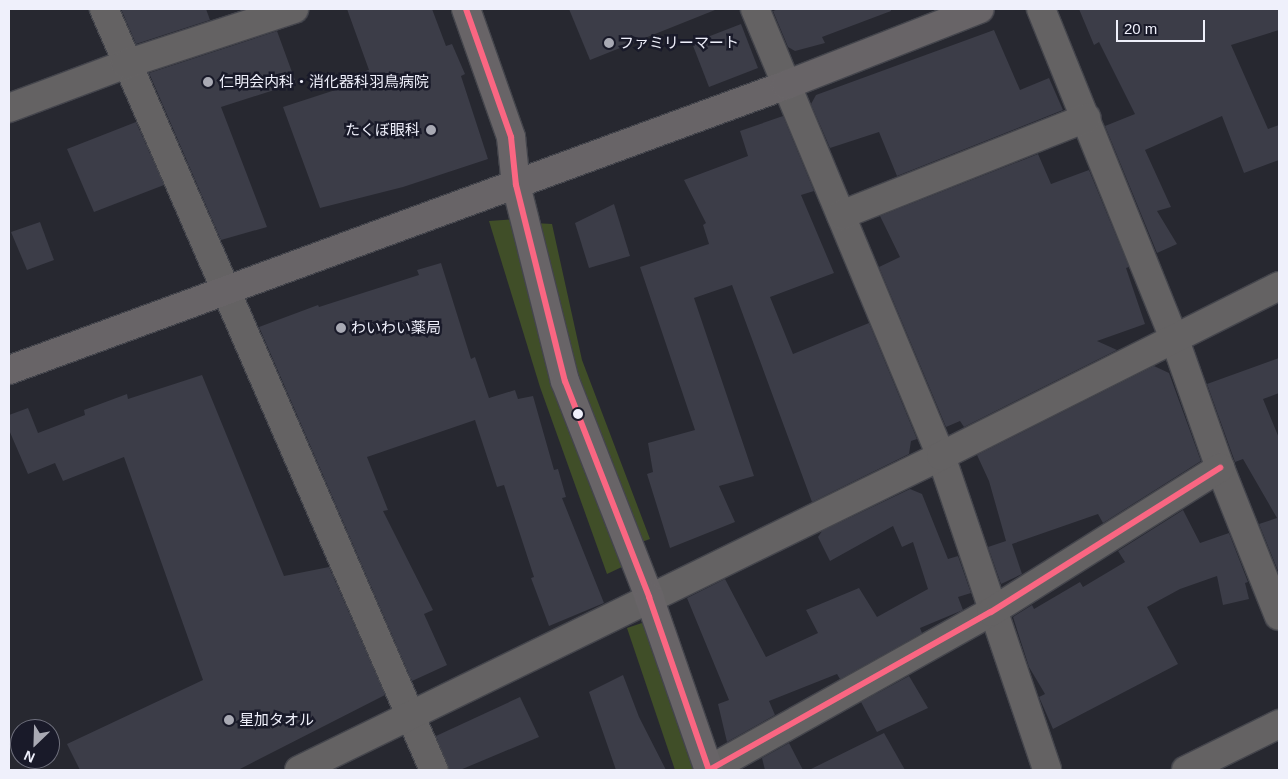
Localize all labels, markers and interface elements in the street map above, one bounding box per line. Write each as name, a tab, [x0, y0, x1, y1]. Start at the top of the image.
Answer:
scale bar	[1118, 10, 1207, 42]
text: 20 m	[1124, 20, 1157, 37]
place label: ファミリーマート	[619, 34, 739, 52]
marker: ファミリーマート	[603, 37, 615, 49]
place label: 仁明会内科・消化器科羽鳥病院	[219, 73, 429, 91]
marker: 仁明会内科・消化器科羽鳥病院	[201, 75, 215, 89]
place label: たくぼ眼科	[345, 121, 420, 139]
marker: たくぼ眼科	[424, 123, 438, 137]
place label: わいわい薬局	[351, 319, 441, 337]
marker: わいわい薬局	[335, 322, 347, 334]
unlabelled marker	[573, 409, 583, 419]
place label: 星加タオル	[239, 711, 314, 729]
marker: 星加タオル	[223, 714, 235, 726]
north arrow	[10, 719, 60, 769]
text: N	[21, 747, 37, 766]

